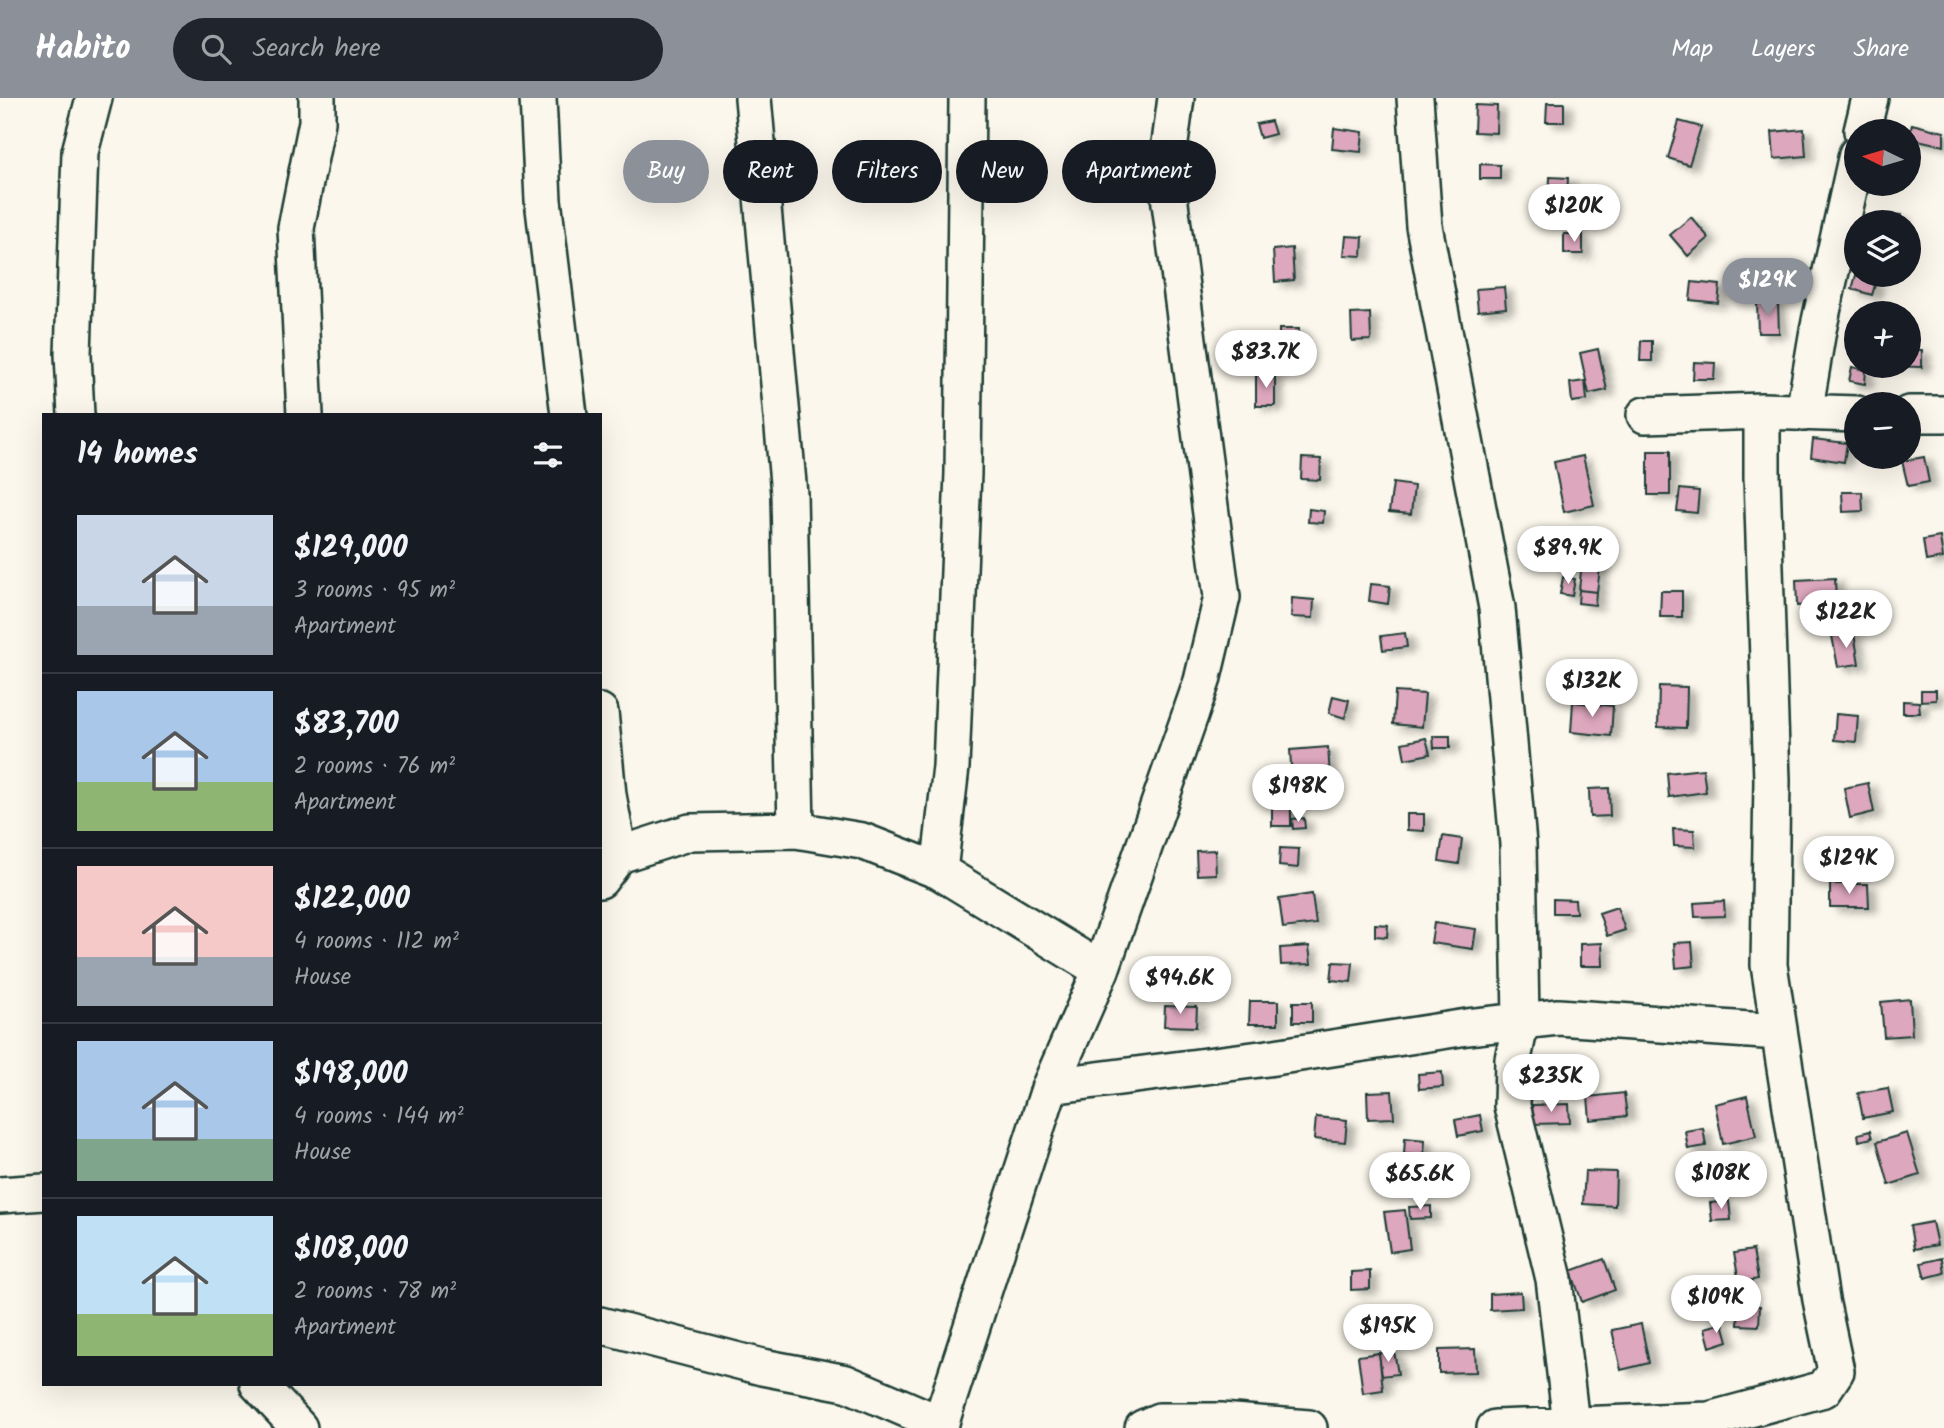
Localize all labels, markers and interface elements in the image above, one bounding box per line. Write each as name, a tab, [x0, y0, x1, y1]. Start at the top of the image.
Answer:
search box	[173, 18, 663, 81]
text: Habito	[35, 23, 131, 76]
text: Search here	[253, 28, 381, 70]
icon: search	[197, 30, 235, 68]
text: Map	[1671, 30, 1713, 69]
text: Layers	[1751, 30, 1815, 69]
text: Share	[1853, 30, 1909, 69]
north arrow	[1844, 119, 1922, 196]
map controls	[1844, 119, 1921, 469]
chip: Buy	[623, 140, 709, 203]
chip: Rent	[723, 140, 818, 203]
chip: Filters	[832, 140, 942, 203]
chip: New	[956, 140, 1048, 203]
chip: Apartment	[1062, 140, 1216, 203]
pin: $120K	[1525, 184, 1623, 244]
text: $120K	[1544, 189, 1604, 225]
button: layers	[1844, 210, 1921, 287]
pin: $129K	[1719, 258, 1817, 318]
text: $129K	[1738, 263, 1798, 299]
button: +	[1844, 301, 1921, 378]
pin: $83.7K	[1209, 330, 1323, 390]
text: $83.7K	[1231, 335, 1301, 371]
button: −	[1844, 392, 1921, 469]
text: 14 homes	[77, 431, 198, 479]
icon: filters	[529, 436, 567, 474]
text: $129,000	[294, 525, 408, 573]
pin: $89.9K	[1511, 526, 1625, 586]
text: $89.9K	[1533, 531, 1603, 567]
icon: home	[133, 543, 217, 627]
text: 3 rooms · 95 m²	[294, 573, 455, 609]
pin: $122K	[1797, 590, 1895, 650]
text: $122K	[1815, 595, 1877, 631]
text: Apartment	[294, 609, 396, 645]
pin: $132K	[1543, 660, 1641, 719]
text: $132K	[1562, 664, 1622, 700]
text: $83,700	[294, 701, 399, 749]
icon: home	[133, 719, 217, 803]
text: 2 rooms · 76 m²	[294, 749, 455, 785]
pin: $198K	[1249, 764, 1347, 824]
text: $198K	[1268, 769, 1328, 805]
text: Apartment	[294, 785, 396, 821]
pin: $129K	[1800, 836, 1898, 896]
text: $129K	[1819, 841, 1879, 877]
text: $122,000	[294, 876, 410, 924]
icon: home	[133, 894, 217, 978]
text: 4 rooms · 112 m²	[294, 924, 459, 960]
pin: $94.6K	[1123, 956, 1237, 1016]
text: House	[294, 960, 351, 996]
text: $94.6K	[1145, 961, 1215, 997]
text: $198,000	[294, 1051, 408, 1099]
pin: $235K	[1502, 1054, 1600, 1114]
text: $235K	[1518, 1059, 1584, 1095]
icon: home	[133, 1069, 217, 1153]
text: 4 rooms · 144 m²	[294, 1099, 464, 1135]
text: House	[294, 1135, 351, 1171]
pin: $65.6K	[1363, 1152, 1477, 1212]
pin: $108K	[1672, 1152, 1770, 1211]
text: $108K	[1691, 1156, 1751, 1192]
text: $65.6K	[1385, 1157, 1455, 1193]
text: $108,000	[294, 1226, 408, 1274]
icon: home	[133, 1244, 217, 1328]
text: 2 rooms · 78 m²	[294, 1274, 456, 1310]
pin: $109K	[1667, 1276, 1765, 1335]
text: $109K	[1687, 1280, 1745, 1316]
pin: $195K	[1339, 1304, 1437, 1364]
text: $195K	[1359, 1309, 1417, 1345]
text: Apartment	[294, 1310, 396, 1346]

